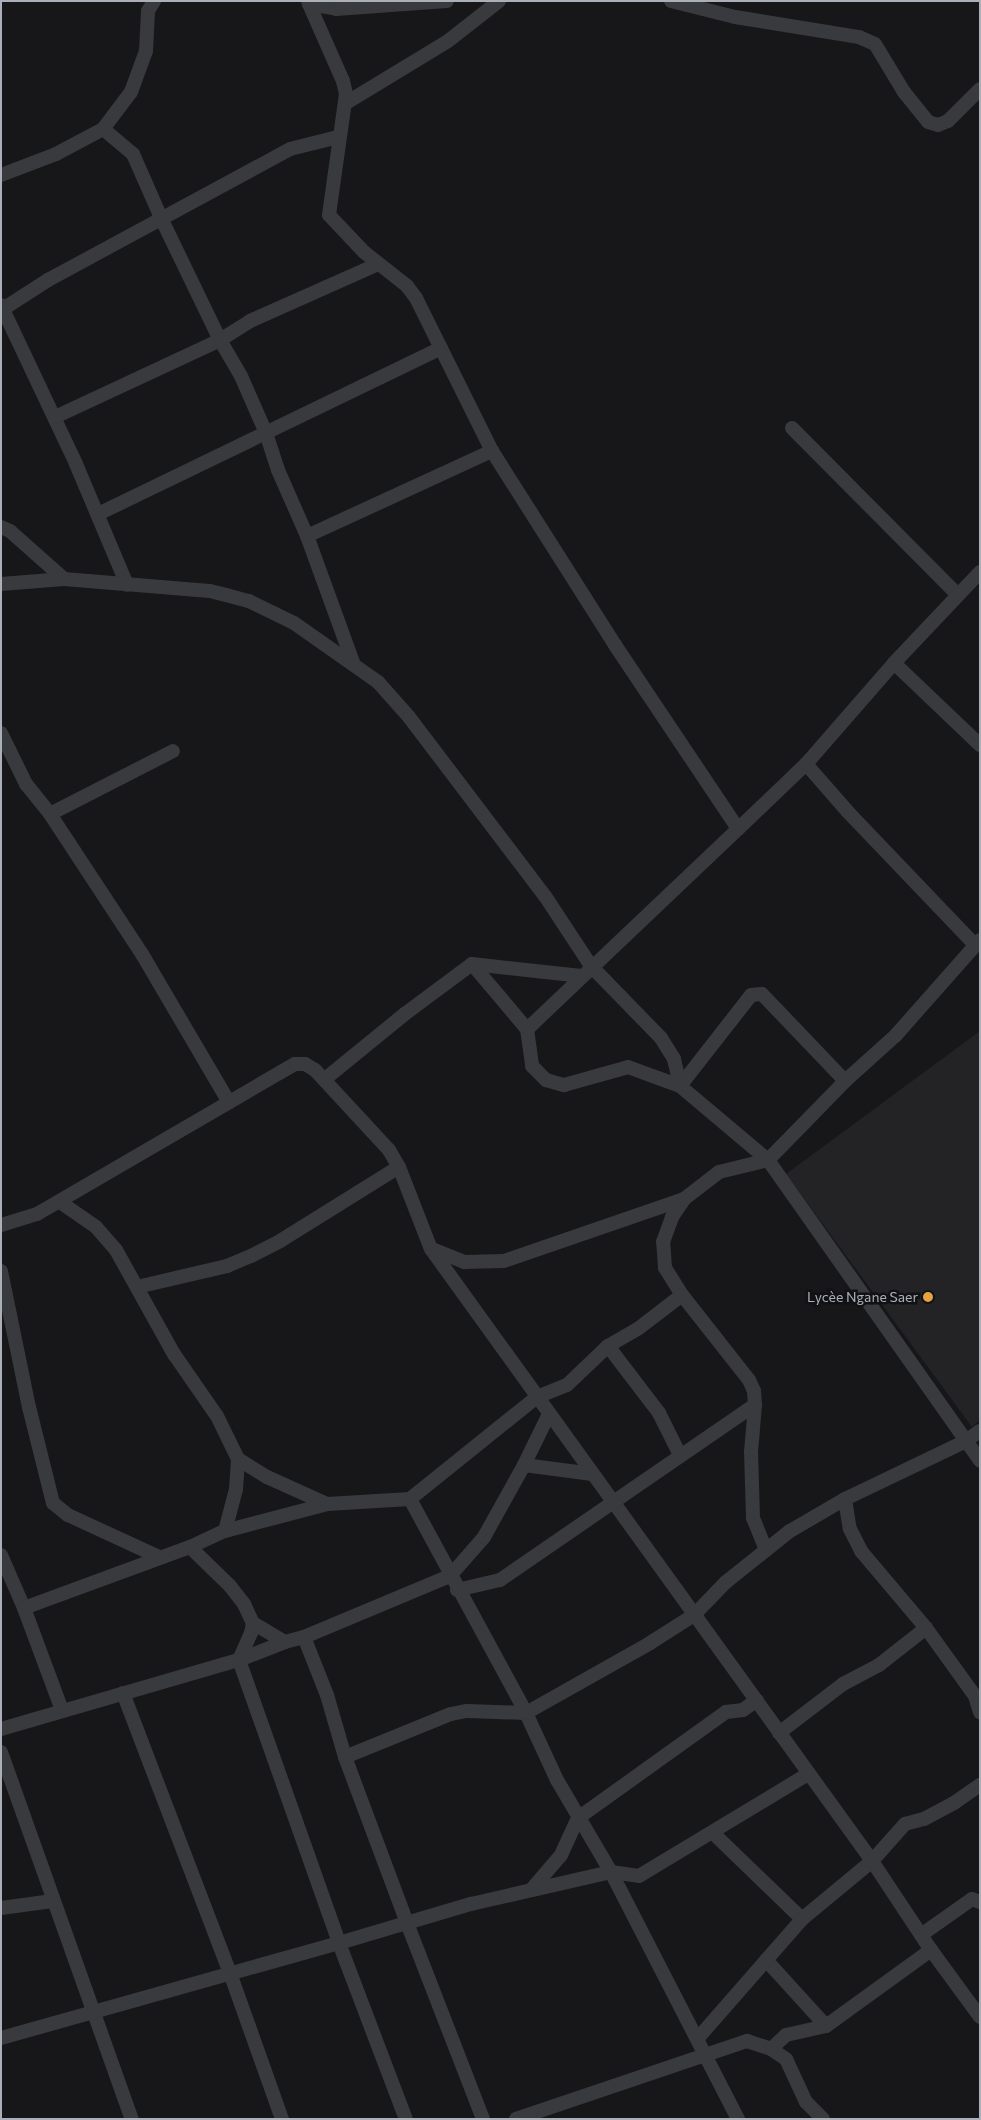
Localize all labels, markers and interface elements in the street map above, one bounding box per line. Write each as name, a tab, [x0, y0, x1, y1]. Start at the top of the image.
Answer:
place label: Lycèe Ngane Saer	[807, 1289, 918, 1305]
marker: Lycèe Ngane Saer	[922, 1291, 934, 1303]

